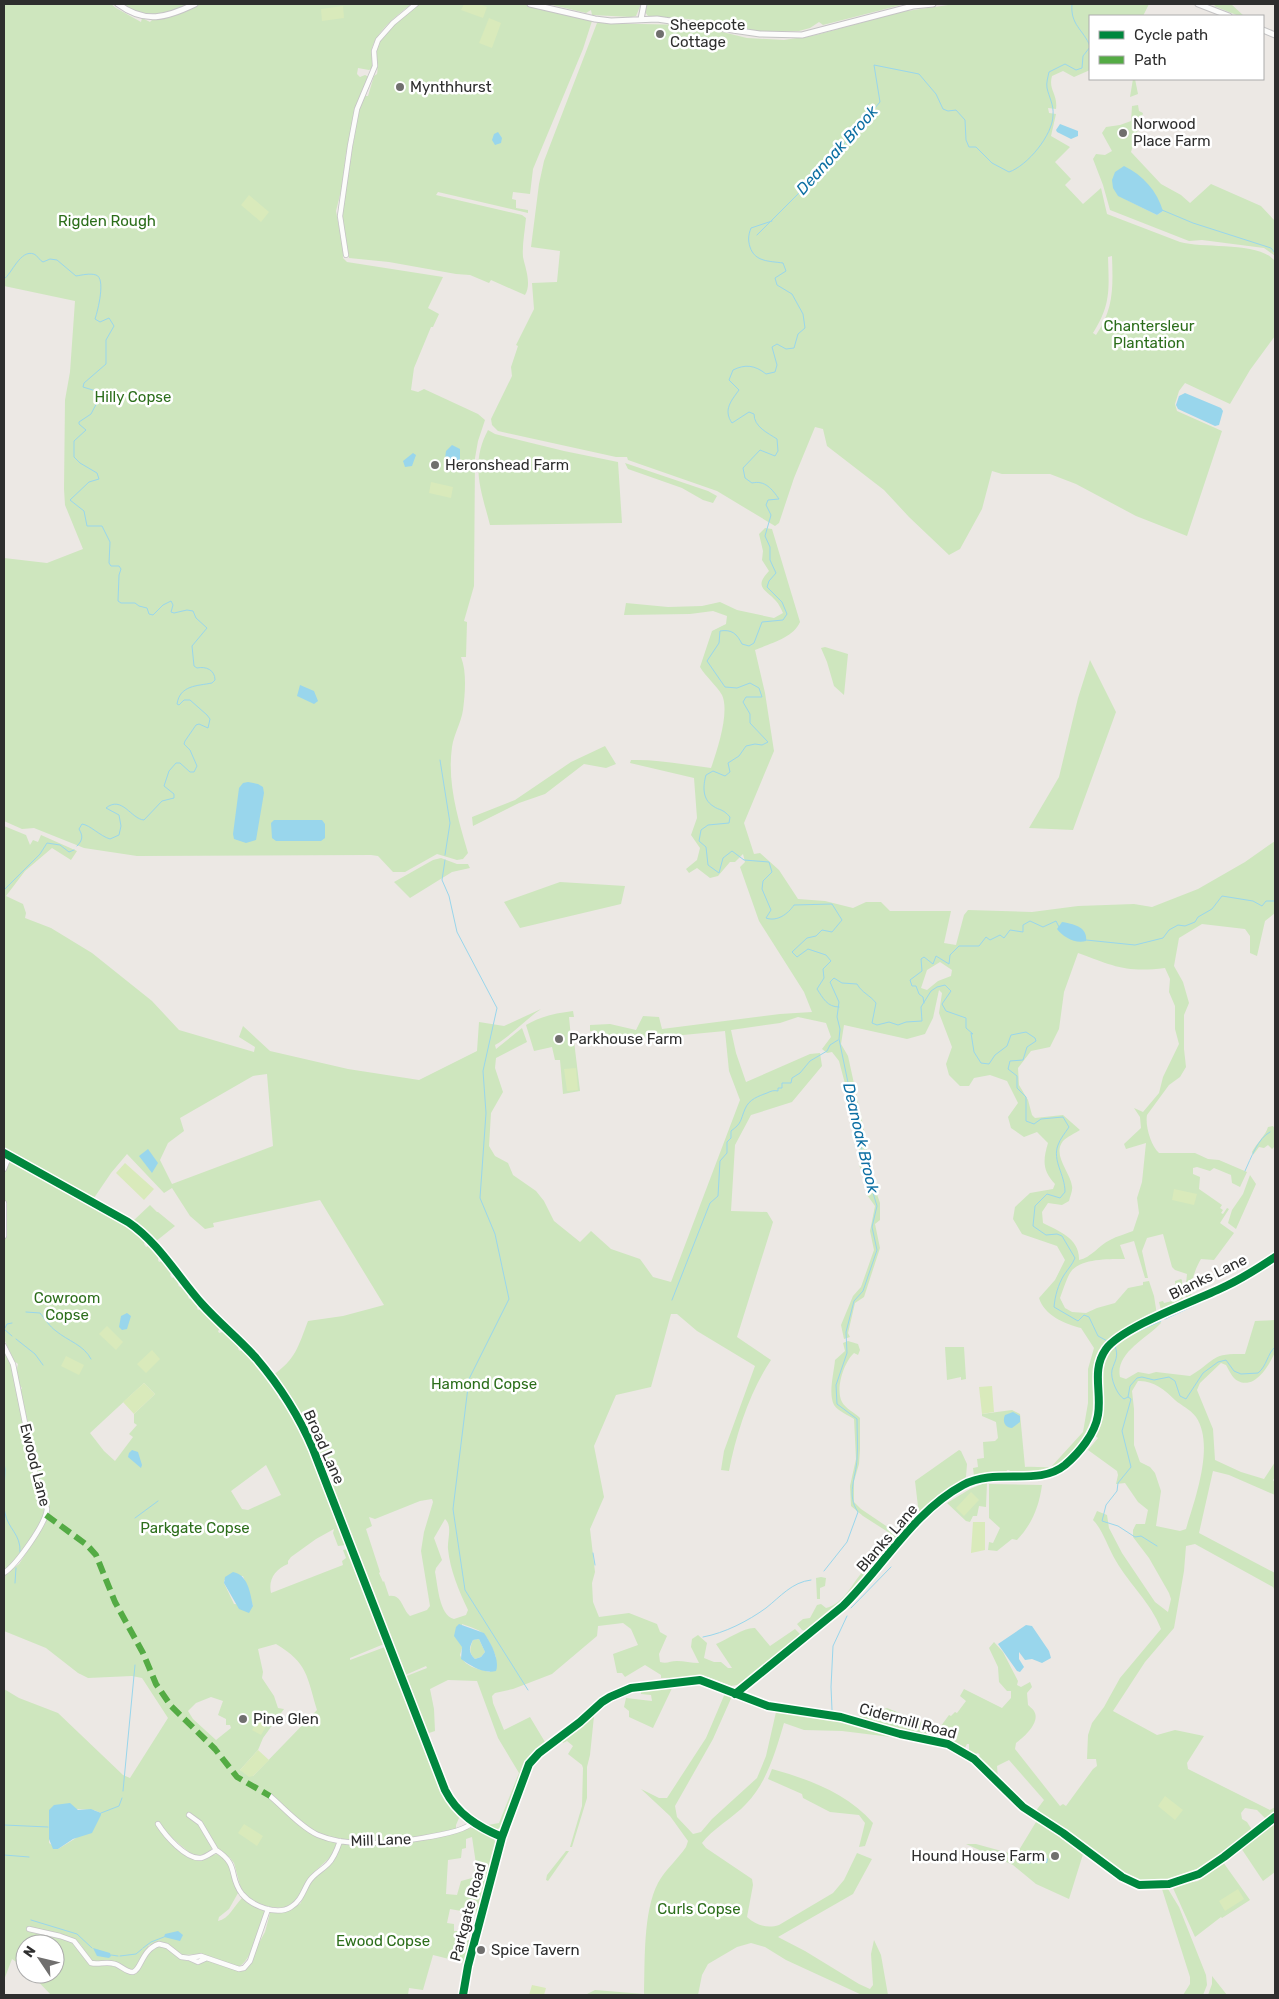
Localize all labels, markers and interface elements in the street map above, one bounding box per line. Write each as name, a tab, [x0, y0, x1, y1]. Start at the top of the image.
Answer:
legend	[1089, 15, 1264, 80]
place label: Sheepcote Cottage	[670, 16, 745, 51]
text: Cycle path	[1134, 26, 1208, 44]
marker: Sheepcote Cottage	[654, 28, 666, 40]
text: Path	[1134, 51, 1167, 69]
place label: Mynthhurst	[410, 78, 492, 96]
marker: Mynthhurst	[394, 81, 406, 93]
water label: Deanoak Brook	[792, 101, 882, 198]
place label: Norwood Place Farm	[1133, 115, 1211, 150]
marker: Norwood Place Farm	[1117, 127, 1129, 139]
park label: Rigden Rough	[58, 212, 156, 230]
park label: Chantersleur Plantation	[1104, 317, 1195, 352]
park label: Hilly Copse	[95, 388, 171, 406]
place label: Heronshead Farm	[445, 456, 569, 474]
marker: Heronshead Farm	[429, 459, 441, 471]
place label: Parkhouse Farm	[569, 1030, 682, 1048]
marker: Parkhouse Farm	[553, 1033, 565, 1045]
water label: Deanoak Brook	[839, 1081, 883, 1196]
street label: Blanks Lane	[1166, 1250, 1250, 1304]
park label: Cowroom Copse	[34, 1289, 100, 1324]
park label: Hamond Copse	[431, 1375, 537, 1393]
street label: Broad Lane	[300, 1407, 348, 1487]
street label: Ewood Lane	[16, 1422, 54, 1508]
street label: Blanks Lane	[853, 1500, 921, 1576]
park label: Parkgate Copse	[140, 1519, 250, 1537]
street label: Cidermill Road	[857, 1699, 959, 1743]
place label: Pine Glen	[253, 1710, 319, 1728]
marker: Pine Glen	[237, 1713, 249, 1725]
street label: Mill Lane	[350, 1830, 412, 1850]
place label: Hound House Farm	[911, 1847, 1045, 1865]
marker: Hound House Farm	[1049, 1850, 1061, 1862]
street label: Parkgate Road	[446, 1861, 490, 1963]
park label: Curls Copse	[657, 1900, 741, 1918]
park label: Ewood Copse	[336, 1932, 430, 1950]
north arrow	[15, 1934, 65, 1984]
place label: Spice Tavern	[491, 1941, 580, 1959]
text: N	[20, 1943, 40, 1961]
marker: Spice Tavern	[475, 1944, 487, 1956]

